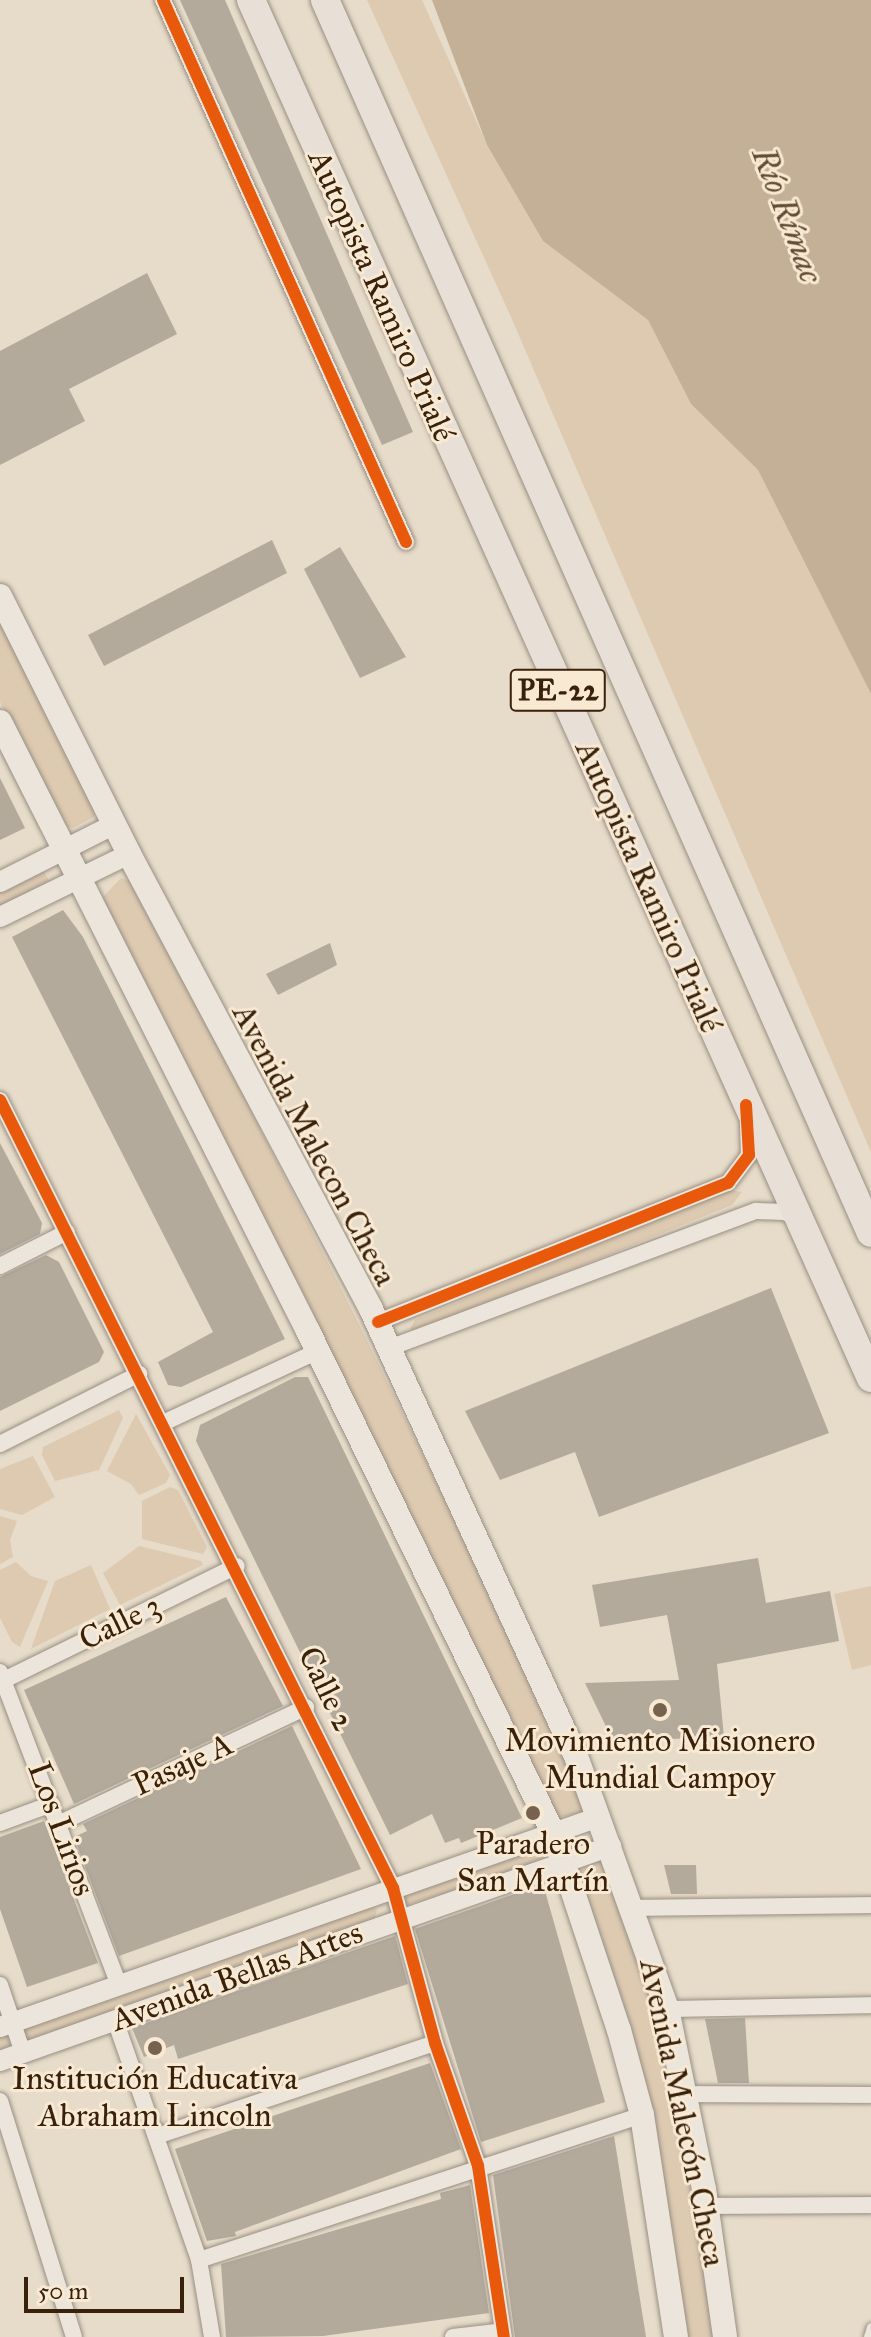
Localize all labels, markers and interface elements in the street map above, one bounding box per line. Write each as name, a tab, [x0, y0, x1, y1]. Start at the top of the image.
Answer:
water label: Río Rímac	[743, 141, 833, 289]
street label: Autopista Ramiro Prialé	[299, 144, 463, 448]
road number: PE-22	[508, 664, 608, 716]
street label: Autopista Ramiro Prialé	[566, 735, 730, 1039]
street label: Avenida Malecon Checa	[224, 998, 404, 1292]
street label: Calle 3	[73, 1587, 167, 1659]
street label: Calle 2	[289, 1641, 363, 1737]
marker: Movimiento Misionero Mundial Campoy	[651, 1701, 669, 1719]
place label: Movimiento Misionero Mundial Campoy	[505, 1723, 815, 1798]
street label: Pasaje A	[127, 1725, 239, 1805]
street label: Los Lirios	[19, 1757, 103, 1901]
marker: Paradero San Martín	[524, 1804, 542, 1822]
place label: Paradero San Martín	[457, 1826, 609, 1901]
street label: Avenida Bellas Artes	[106, 1914, 368, 2040]
street label: Avenida Malecón Checa	[631, 1956, 733, 2270]
marker: Institución Educativa Abraham Lincoln	[146, 2039, 164, 2057]
place label: Institución Educativa Abraham Lincoln	[12, 2061, 298, 2136]
scale bar	[28, 2261, 188, 2311]
text: 50 m	[38, 2276, 88, 2306]

